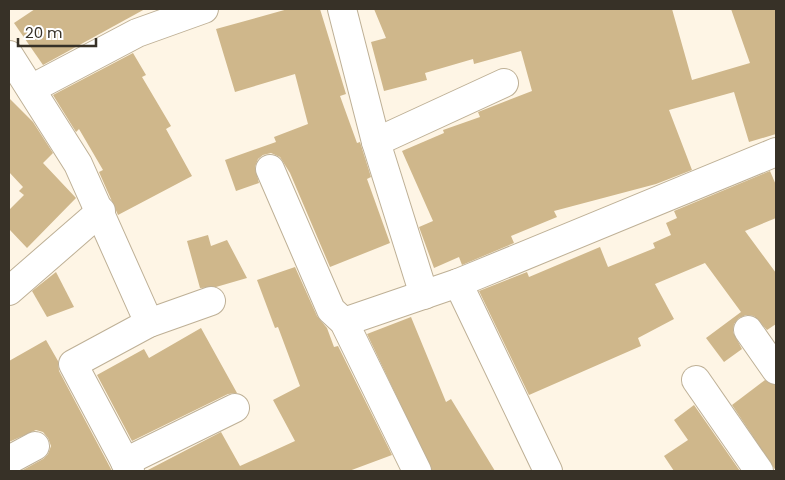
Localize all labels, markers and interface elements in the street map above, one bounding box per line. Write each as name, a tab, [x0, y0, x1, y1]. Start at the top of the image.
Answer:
scale bar	[18, 15, 95, 47]
text: 20 m	[25, 22, 63, 43]

